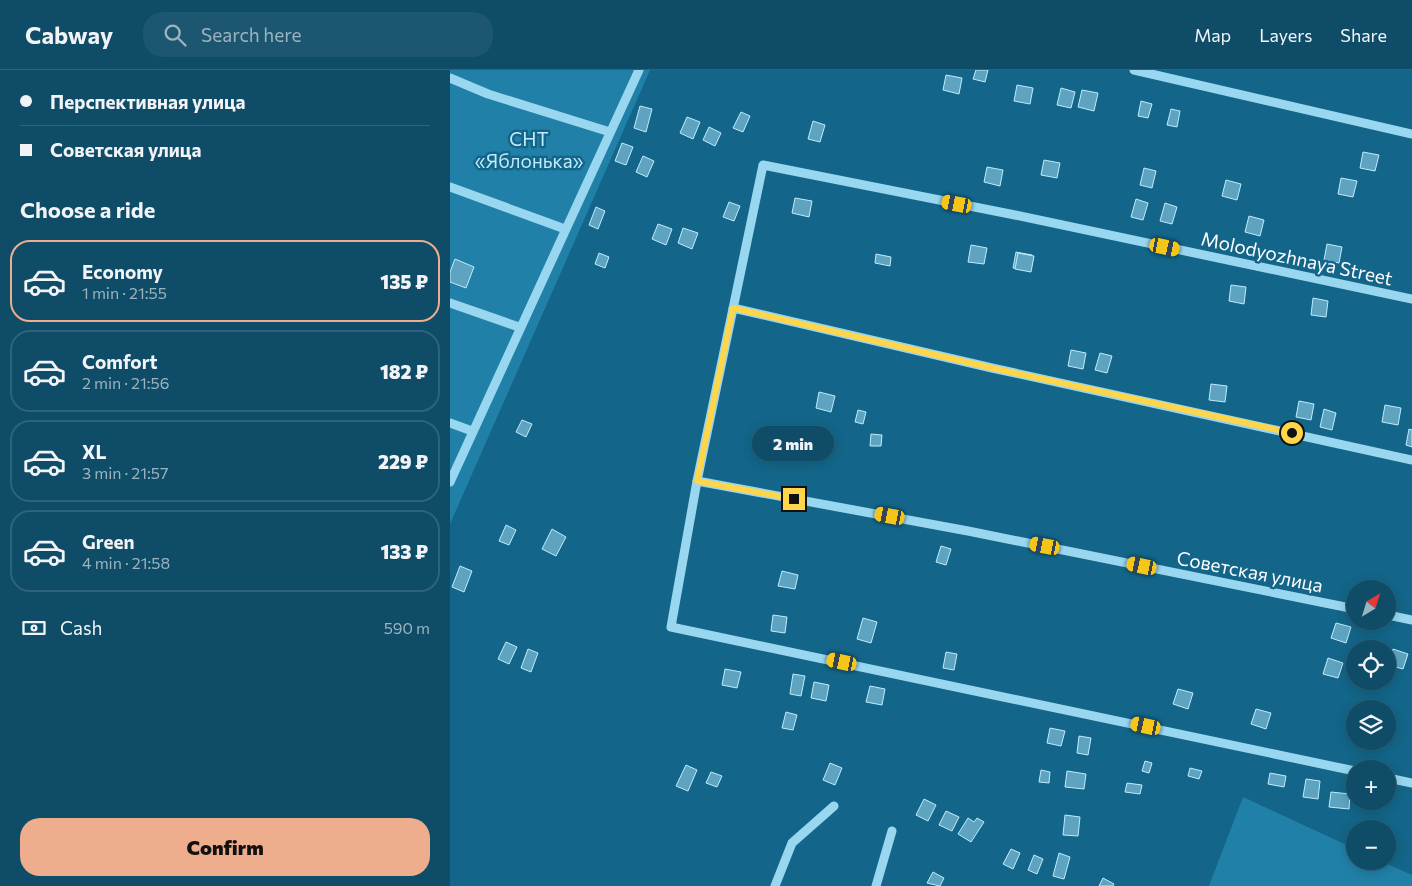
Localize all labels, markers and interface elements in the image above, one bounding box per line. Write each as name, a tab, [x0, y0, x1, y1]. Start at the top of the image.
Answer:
search box	[143, 12, 493, 57]
text: Cabway	[25, 20, 113, 49]
icon: search	[161, 21, 189, 49]
text: Search here	[201, 23, 302, 46]
text: Map	[1194, 24, 1231, 46]
text: Layers	[1259, 24, 1312, 46]
text: Share	[1340, 24, 1387, 46]
text: Перспективная улица	[50, 90, 246, 113]
park label: СНТ «Яблонька»	[475, 127, 584, 172]
text: Советская улица	[50, 138, 201, 161]
car	[940, 194, 973, 214]
text: Choose a ride	[20, 196, 155, 223]
street label: Molodyozhnaya Street	[1199, 226, 1395, 290]
car	[1148, 237, 1181, 257]
icon: car	[22, 259, 67, 304]
text: Economy	[82, 260, 163, 283]
text: 135 ₽	[380, 270, 428, 293]
text: 1 min · 21:55	[82, 283, 167, 302]
icon: car	[22, 349, 67, 394]
text: Comfort	[82, 350, 158, 373]
text: 182 ₽	[380, 360, 428, 383]
text: 2 min · 21:56	[82, 373, 169, 392]
route start	[1281, 422, 1303, 444]
callout: 2 min	[753, 426, 835, 462]
text: 2 min	[773, 434, 813, 453]
icon: car	[22, 439, 67, 484]
text: XL	[82, 440, 107, 463]
text: 229 ₽	[378, 450, 428, 473]
text: 3 min · 21:57	[82, 463, 168, 482]
route end	[783, 488, 805, 510]
car	[873, 506, 906, 526]
icon: car	[22, 529, 67, 574]
text: Green	[82, 530, 134, 553]
car	[1028, 536, 1061, 556]
text: 133 ₽	[380, 540, 428, 563]
street label: Советская улица	[1175, 546, 1325, 596]
text: 4 min · 21:58	[82, 553, 170, 572]
car	[1125, 556, 1158, 576]
north arrow	[1346, 580, 1396, 630]
map controls	[1346, 580, 1396, 870]
icon: cash	[20, 614, 48, 642]
text: Cash	[60, 616, 102, 639]
text: 590 m	[384, 618, 430, 637]
button: locate	[1346, 640, 1396, 690]
car	[825, 652, 858, 672]
button: layers	[1346, 700, 1396, 750]
car	[1129, 716, 1162, 736]
button: +	[1346, 760, 1396, 810]
button: Confirm	[20, 818, 430, 876]
button: −	[1346, 820, 1396, 870]

